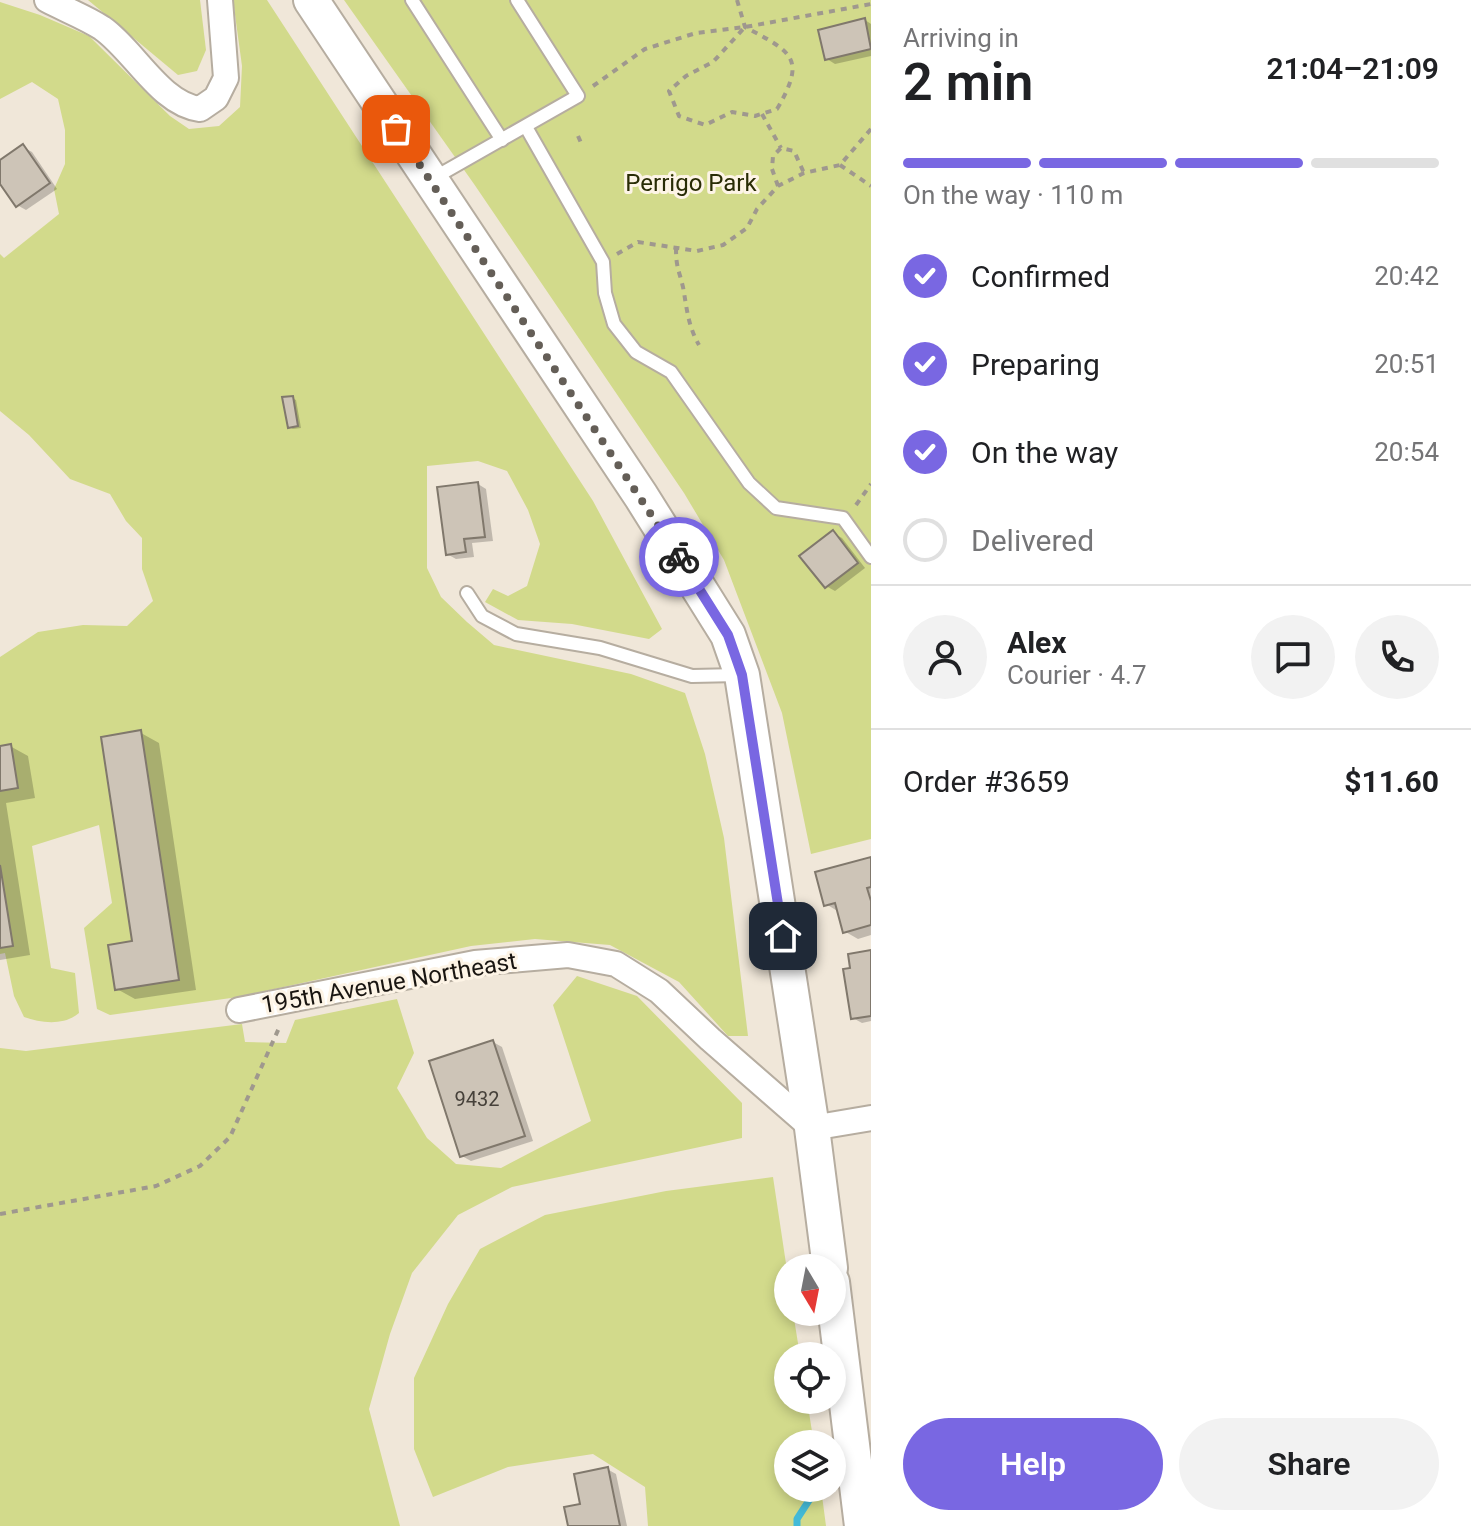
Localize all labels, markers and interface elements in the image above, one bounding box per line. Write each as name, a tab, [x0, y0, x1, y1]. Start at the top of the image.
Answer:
text: Arriving in	[903, 23, 1019, 53]
text: 21:04–21:09	[1266, 51, 1439, 86]
text: 2 min	[903, 52, 1033, 113]
pin	[362, 95, 430, 163]
icon: bag	[374, 107, 418, 151]
park label: Perrigo Park	[625, 169, 757, 197]
text: On the way · 110 m	[903, 180, 1123, 210]
icon: check	[903, 254, 947, 298]
text: Confirmed	[971, 259, 1110, 294]
text: 20:42	[1374, 261, 1439, 291]
icon: check	[903, 342, 947, 386]
text: Preparing	[971, 347, 1100, 382]
text: 20:51	[1374, 349, 1439, 379]
icon: check	[903, 430, 947, 474]
text: On the way	[971, 435, 1118, 470]
text: 20:54	[1374, 437, 1439, 467]
courier	[639, 517, 719, 597]
text: Delivered	[971, 523, 1094, 558]
icon: bike	[657, 535, 701, 579]
button: person	[903, 615, 987, 699]
button: chat	[1251, 615, 1335, 699]
button: phone	[1355, 615, 1439, 699]
text: Alex	[1007, 625, 1067, 660]
text: Courier · 4.7	[1007, 660, 1147, 690]
text: Order #3659	[903, 764, 1070, 799]
text: $11.60	[1344, 764, 1439, 799]
pin	[749, 902, 817, 970]
icon: home	[761, 914, 805, 958]
street label: 195th Avenue Northeast	[259, 947, 519, 1019]
house number: 9432	[455, 1087, 499, 1111]
north arrow	[774, 1254, 846, 1326]
map controls	[774, 1254, 846, 1502]
button: locate	[774, 1342, 846, 1414]
button: Help	[903, 1418, 1163, 1510]
button: Share	[1179, 1418, 1439, 1510]
button: layers	[774, 1430, 846, 1502]

